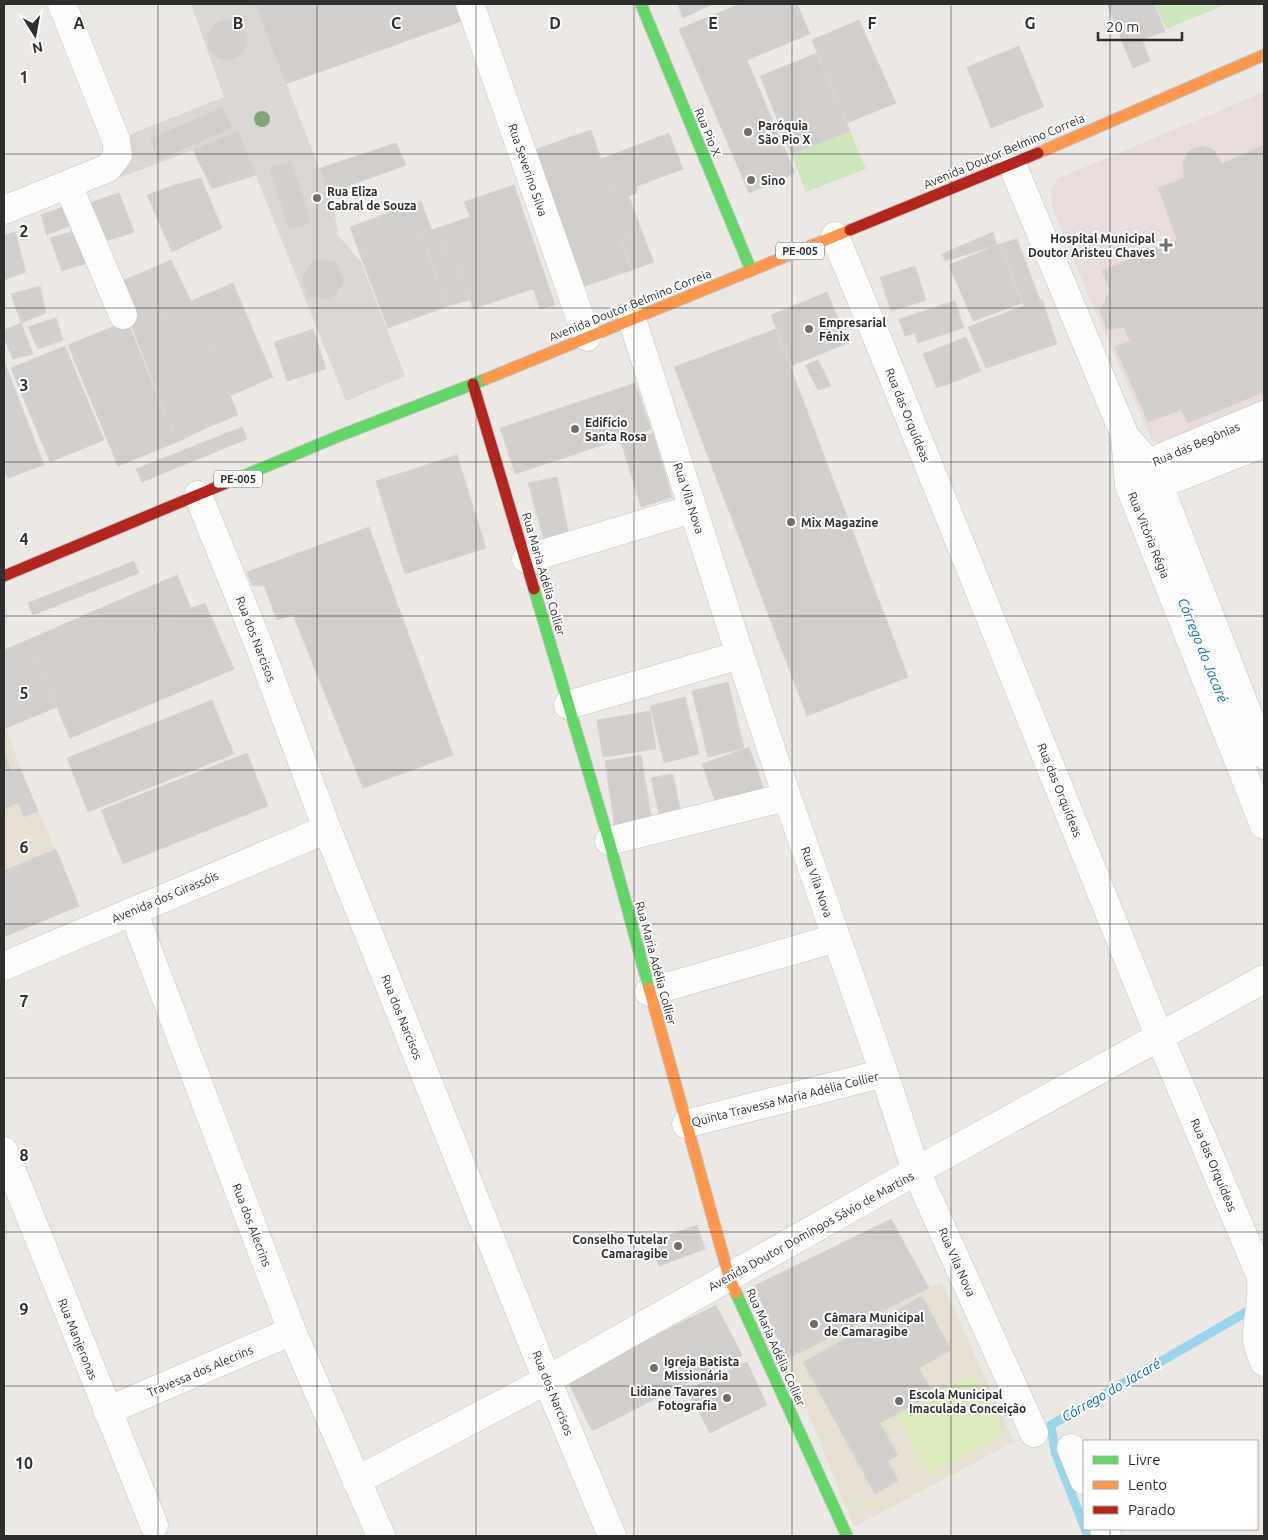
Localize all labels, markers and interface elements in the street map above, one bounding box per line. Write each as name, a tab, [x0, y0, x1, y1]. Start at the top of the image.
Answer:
north arrow	[10, 10, 60, 60]
scale bar	[1098, 10, 1182, 42]
text: A	[73, 14, 85, 32]
text: B	[233, 14, 243, 32]
text: C	[391, 14, 401, 32]
text: D	[549, 14, 561, 32]
text: E	[708, 14, 718, 32]
text: F	[868, 14, 877, 32]
text: G	[1024, 14, 1036, 32]
text: 20 m	[1106, 18, 1139, 35]
text: N	[31, 39, 44, 57]
text: 1	[19, 68, 29, 86]
street label: Rua Pio X	[693, 106, 724, 158]
street label: Avenida Doutor Belmino Correia	[922, 111, 1086, 191]
place label: Paróquia São Pio X	[758, 119, 811, 146]
street label: Rua Severino Silva	[506, 122, 550, 218]
marker: Paróquia São Pio X	[742, 126, 754, 138]
marker: Sino	[745, 174, 757, 186]
place label: Sino	[761, 174, 785, 187]
place label: Rua Eliza Cabral de Souza	[327, 185, 417, 212]
marker: Rua Eliza Cabral de Souza	[311, 192, 323, 204]
text: 2	[19, 222, 29, 240]
place label: Hospital Municipal Doutor Aristeu Chaves	[1028, 232, 1155, 259]
marker: Hospital Municipal Doutor Aristeu Chaves	[1159, 238, 1173, 252]
road number: PE-005	[776, 242, 824, 260]
street label: Avenida Doutor Belmino Correia	[547, 266, 713, 344]
place label: Empresarial Fênix	[819, 316, 886, 343]
marker: Empresarial Fênix	[803, 323, 815, 335]
street label: Rua das Orquídeas	[883, 366, 933, 464]
text: 3	[19, 376, 29, 394]
place label: Edifício Santa Rosa	[585, 416, 647, 443]
street label: Rua das Begônias	[1150, 420, 1242, 468]
marker: Edifício Santa Rosa	[569, 423, 581, 435]
street label: Rua Vila Nova	[671, 461, 707, 535]
road number: PE-005	[214, 470, 262, 488]
street label: Rua Vitória Régia	[1126, 490, 1172, 580]
street label: Rua Maria Adélia Collier	[520, 511, 568, 637]
marker: Mix Magazine	[785, 516, 797, 528]
place label: Mix Magazine	[801, 516, 878, 529]
text: 4	[19, 530, 29, 548]
street label: Rua dos Narcisos	[234, 594, 278, 684]
water label: Córrego do Jacaré	[1175, 595, 1231, 705]
text: 5	[19, 684, 29, 702]
street label: Rua das Orquídeas	[1035, 741, 1085, 839]
text: 6	[19, 838, 29, 856]
street label: Rua Vila Nova	[799, 845, 835, 919]
street label: Avenida dos Girassóis	[110, 869, 220, 925]
street label: Rua Maria Adélia Collier	[633, 900, 679, 1027]
street label: Rua dos Narcisos	[379, 973, 425, 1061]
text: 7	[19, 992, 29, 1010]
street label: Quinta Travessa Maria Adélia Collier	[690, 1069, 880, 1129]
street label: Rua das Orquídeas	[1188, 1116, 1240, 1214]
text: 8	[19, 1146, 29, 1164]
street label: Avenida Doutor Domingos Sávio de Martins	[706, 1169, 916, 1293]
street label: Rua dos Alecrins	[230, 1182, 274, 1268]
street label: Rua Vila Nova	[936, 1226, 978, 1298]
place label: Conselho Tutelar Camaragibe	[572, 1233, 668, 1260]
marker: Conselho Tutelar Camaragibe	[672, 1240, 684, 1252]
street label: Rua Maria Adélia Collier	[744, 1286, 808, 1408]
street label: Rua Manjeronas	[56, 1297, 100, 1381]
text: 9	[19, 1300, 29, 1318]
place label: Câmara Municipal de Camaragibe	[824, 1311, 924, 1338]
marker: Câmara Municipal de Camaragibe	[808, 1318, 820, 1330]
street label: Travessa dos Alecrins	[145, 1343, 255, 1399]
street label: Rua dos Narcisos	[530, 1349, 576, 1437]
place label: Igreja Batista Missionária	[664, 1355, 739, 1382]
water label: Córrego do Jacaré	[1059, 1355, 1163, 1425]
marker: Igreja Batista Missionária	[648, 1362, 660, 1374]
place label: Lidiane Tavares Fotografia	[630, 1385, 717, 1412]
place label: Escola Municipal Imaculada Conceição	[909, 1388, 1026, 1417]
marker: Lidiane Tavares Fotografia	[721, 1392, 733, 1404]
marker: Escola Municipal Imaculada Conceição	[893, 1395, 905, 1407]
legend	[1083, 1440, 1258, 1530]
text: Livre	[1128, 1451, 1161, 1468]
text: 10	[15, 1454, 33, 1472]
text: Lento	[1128, 1476, 1167, 1493]
text: Parado	[1128, 1501, 1175, 1518]

